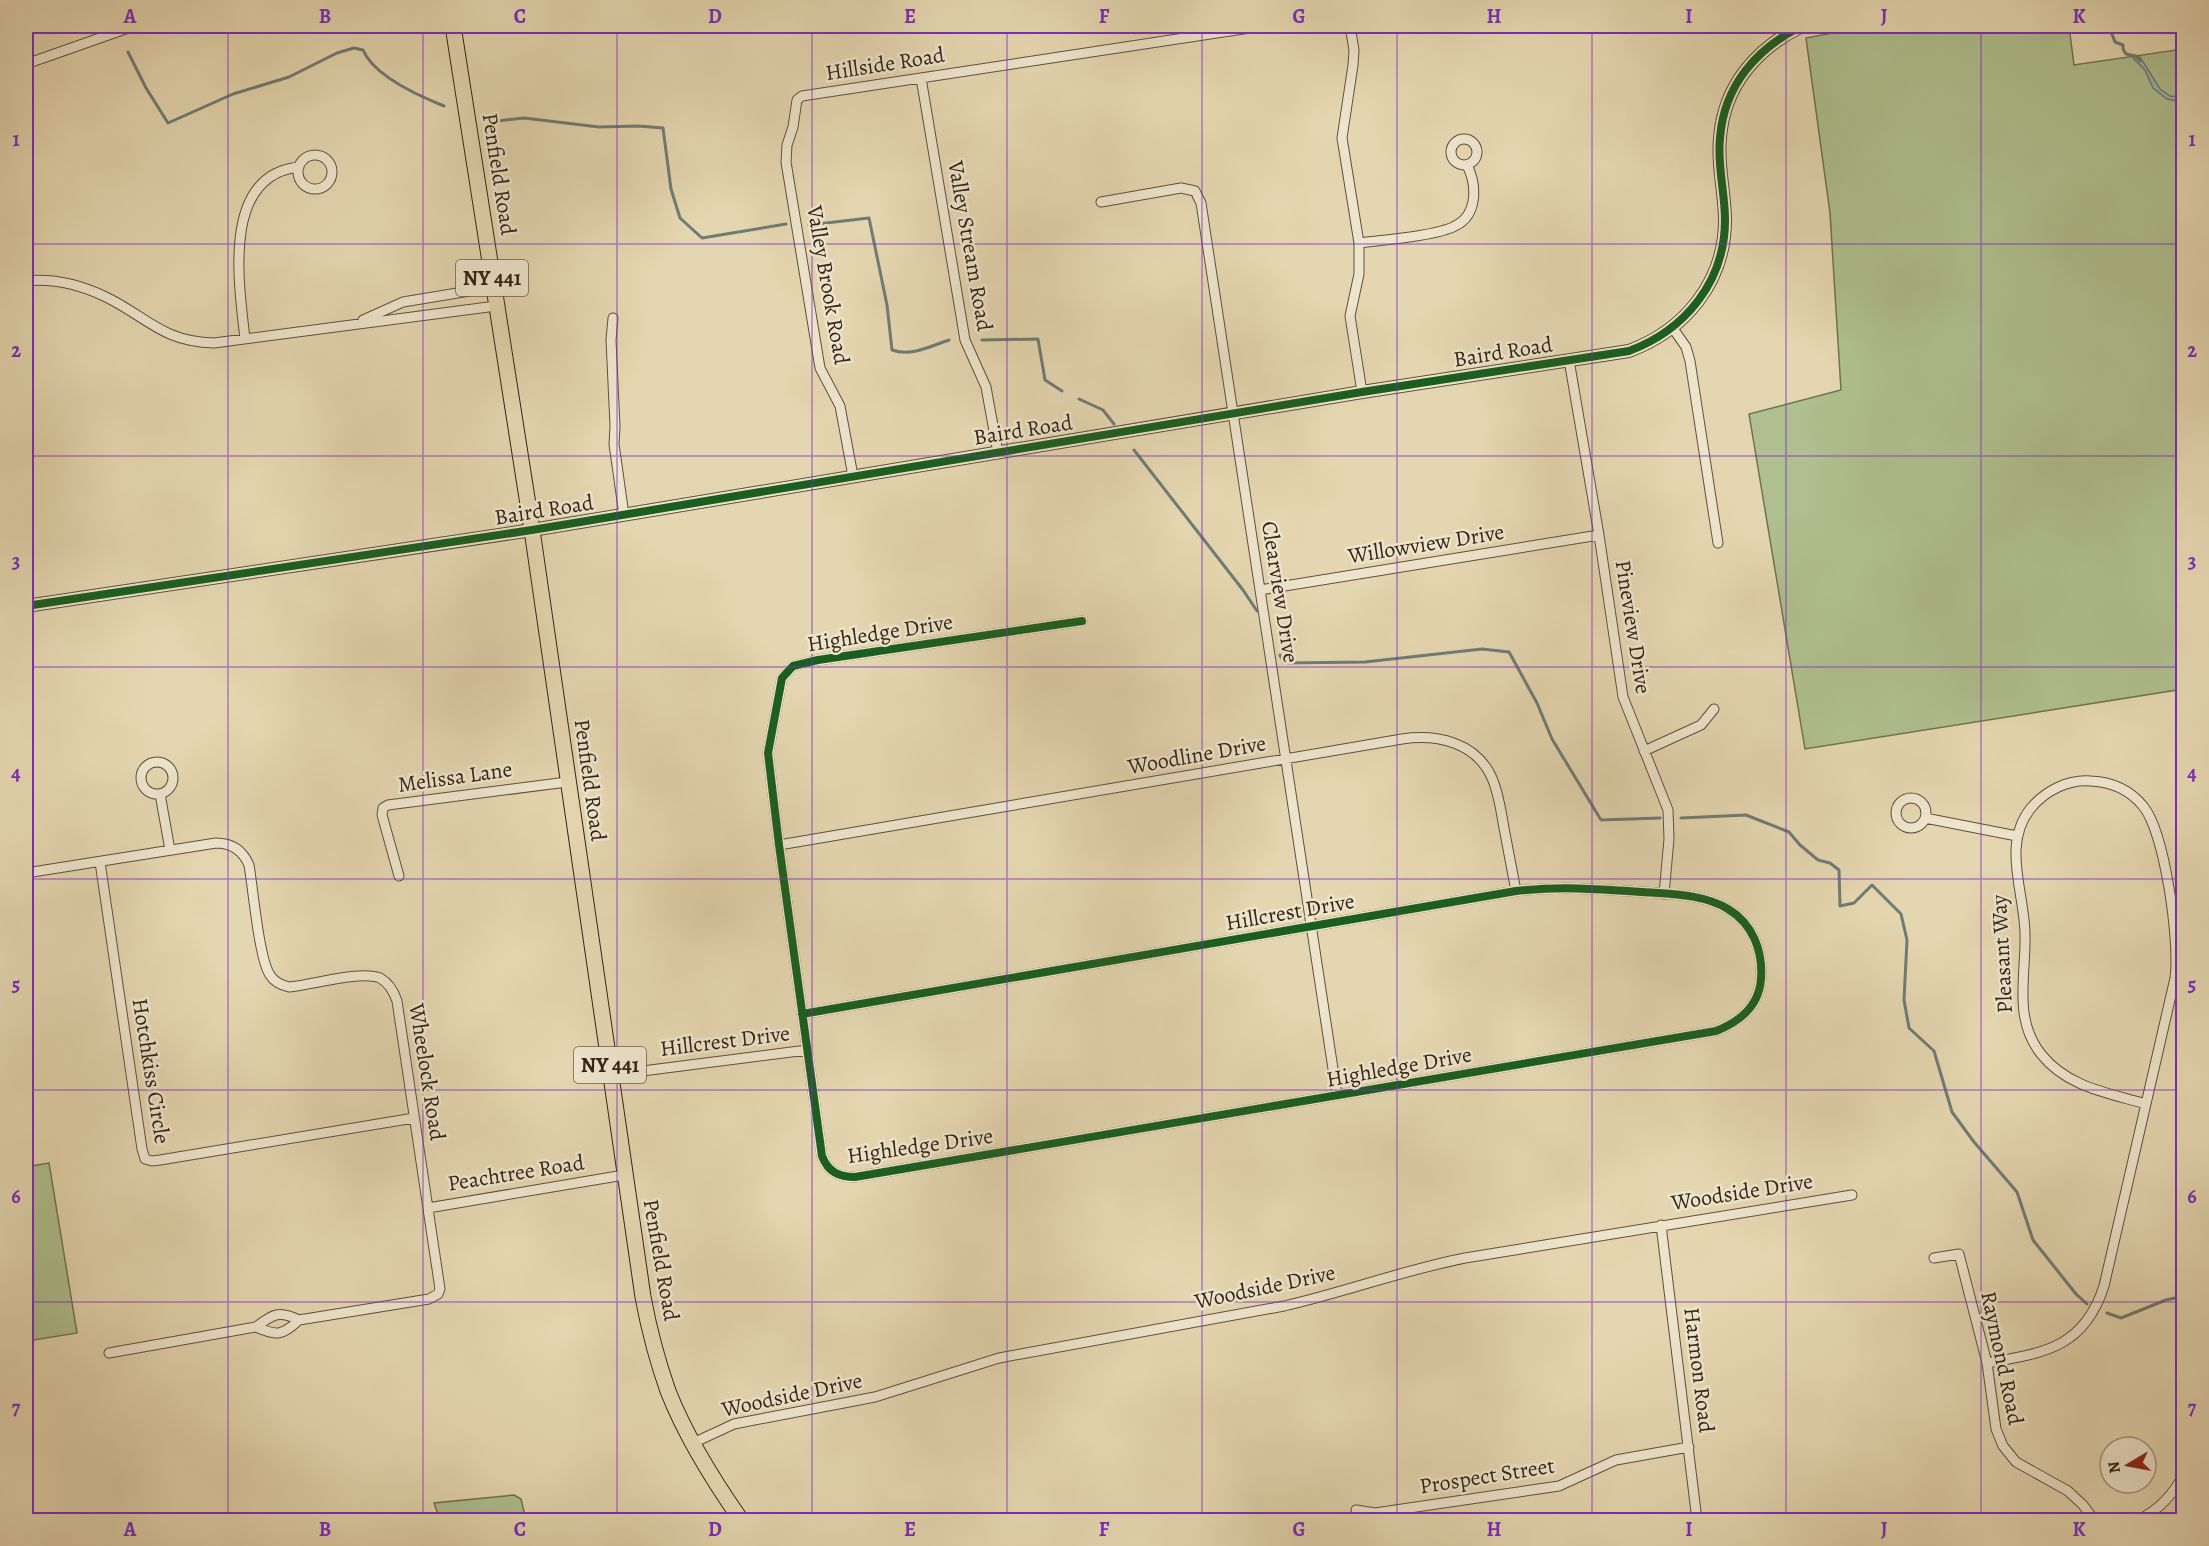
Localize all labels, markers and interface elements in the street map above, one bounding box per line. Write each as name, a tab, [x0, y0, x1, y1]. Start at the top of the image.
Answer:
text: A	[123, 3, 137, 30]
text: B	[319, 3, 331, 30]
text: C	[514, 3, 526, 30]
text: D	[708, 3, 722, 30]
text: E	[904, 3, 916, 30]
text: F	[1099, 3, 1110, 30]
text: G	[1292, 3, 1306, 30]
text: H	[1487, 3, 1502, 30]
text: I	[1685, 3, 1693, 30]
text: J	[1881, 3, 1888, 30]
text: K	[2072, 3, 2086, 30]
street label: Hillside Road	[823, 40, 947, 88]
street label: Penfield Road	[475, 111, 523, 237]
text: 1	[12, 126, 20, 153]
text: 1	[2188, 126, 2196, 153]
street label: Valley Stream Road	[940, 158, 1000, 334]
street label: Valley Brook Road	[799, 202, 857, 367]
road number: NY 441	[456, 260, 528, 296]
street label: Baird Road	[1451, 329, 1555, 375]
text: 2	[11, 337, 21, 364]
text: 2	[2187, 337, 2197, 364]
street label: Baird Road	[971, 407, 1075, 453]
street label: Baird Road	[492, 487, 596, 533]
street label: Willowview Drive	[1345, 517, 1506, 571]
street label: Clearview Drive	[1254, 519, 1306, 665]
text: 3	[12, 548, 20, 575]
text: 3	[2188, 548, 2196, 575]
street label: Pineview Drive	[1608, 558, 1658, 696]
street label: Highledge Drive	[805, 607, 955, 659]
street label: Penfield Road	[567, 717, 613, 843]
street label: Woodline Drive	[1125, 728, 1268, 782]
street label: Melissa Lane	[396, 754, 514, 800]
text: 4	[11, 760, 21, 787]
text: 4	[2187, 760, 2197, 787]
street label: Hillcrest Drive	[1223, 886, 1357, 938]
street label: Pleasant Way	[1984, 894, 2020, 1014]
text: 5	[12, 971, 20, 998]
text: 5	[2188, 971, 2196, 998]
street label: Hotchkiss Circle	[125, 996, 177, 1146]
street label: Wheelock Road	[401, 1000, 453, 1143]
street label: Hillcrest Drive	[658, 1018, 792, 1064]
street label: Highledge Drive	[1324, 1039, 1474, 1095]
road number: NY 441	[574, 1047, 646, 1083]
street label: Highledge Drive	[845, 1121, 995, 1171]
street label: Peachtree Road	[446, 1147, 587, 1199]
street label: Woodside Drive	[1668, 1166, 1815, 1218]
text: 6	[11, 1183, 21, 1210]
text: 6	[2187, 1183, 2197, 1210]
street label: Penfield Road	[636, 1197, 686, 1323]
street label: Woodside Drive	[1191, 1257, 1338, 1317]
street label: Raymond Road	[1973, 1288, 2031, 1428]
street label: Harmon Road	[1676, 1305, 1722, 1435]
street label: Woodside Drive	[718, 1365, 865, 1425]
text: 7	[12, 1394, 21, 1421]
text: 7	[2188, 1394, 2197, 1421]
north arrow	[2098, 1435, 2158, 1495]
street label: Prospect Street	[1417, 1451, 1557, 1501]
text: N	[2102, 1459, 2126, 1475]
text: A	[123, 1516, 137, 1543]
text: B	[319, 1516, 331, 1543]
text: C	[514, 1516, 526, 1543]
text: D	[708, 1516, 722, 1543]
text: E	[904, 1516, 916, 1543]
text: F	[1099, 1516, 1110, 1543]
text: G	[1292, 1516, 1306, 1543]
text: H	[1487, 1516, 1502, 1543]
text: I	[1685, 1516, 1693, 1543]
text: J	[1881, 1516, 1888, 1543]
text: K	[2072, 1516, 2086, 1543]

